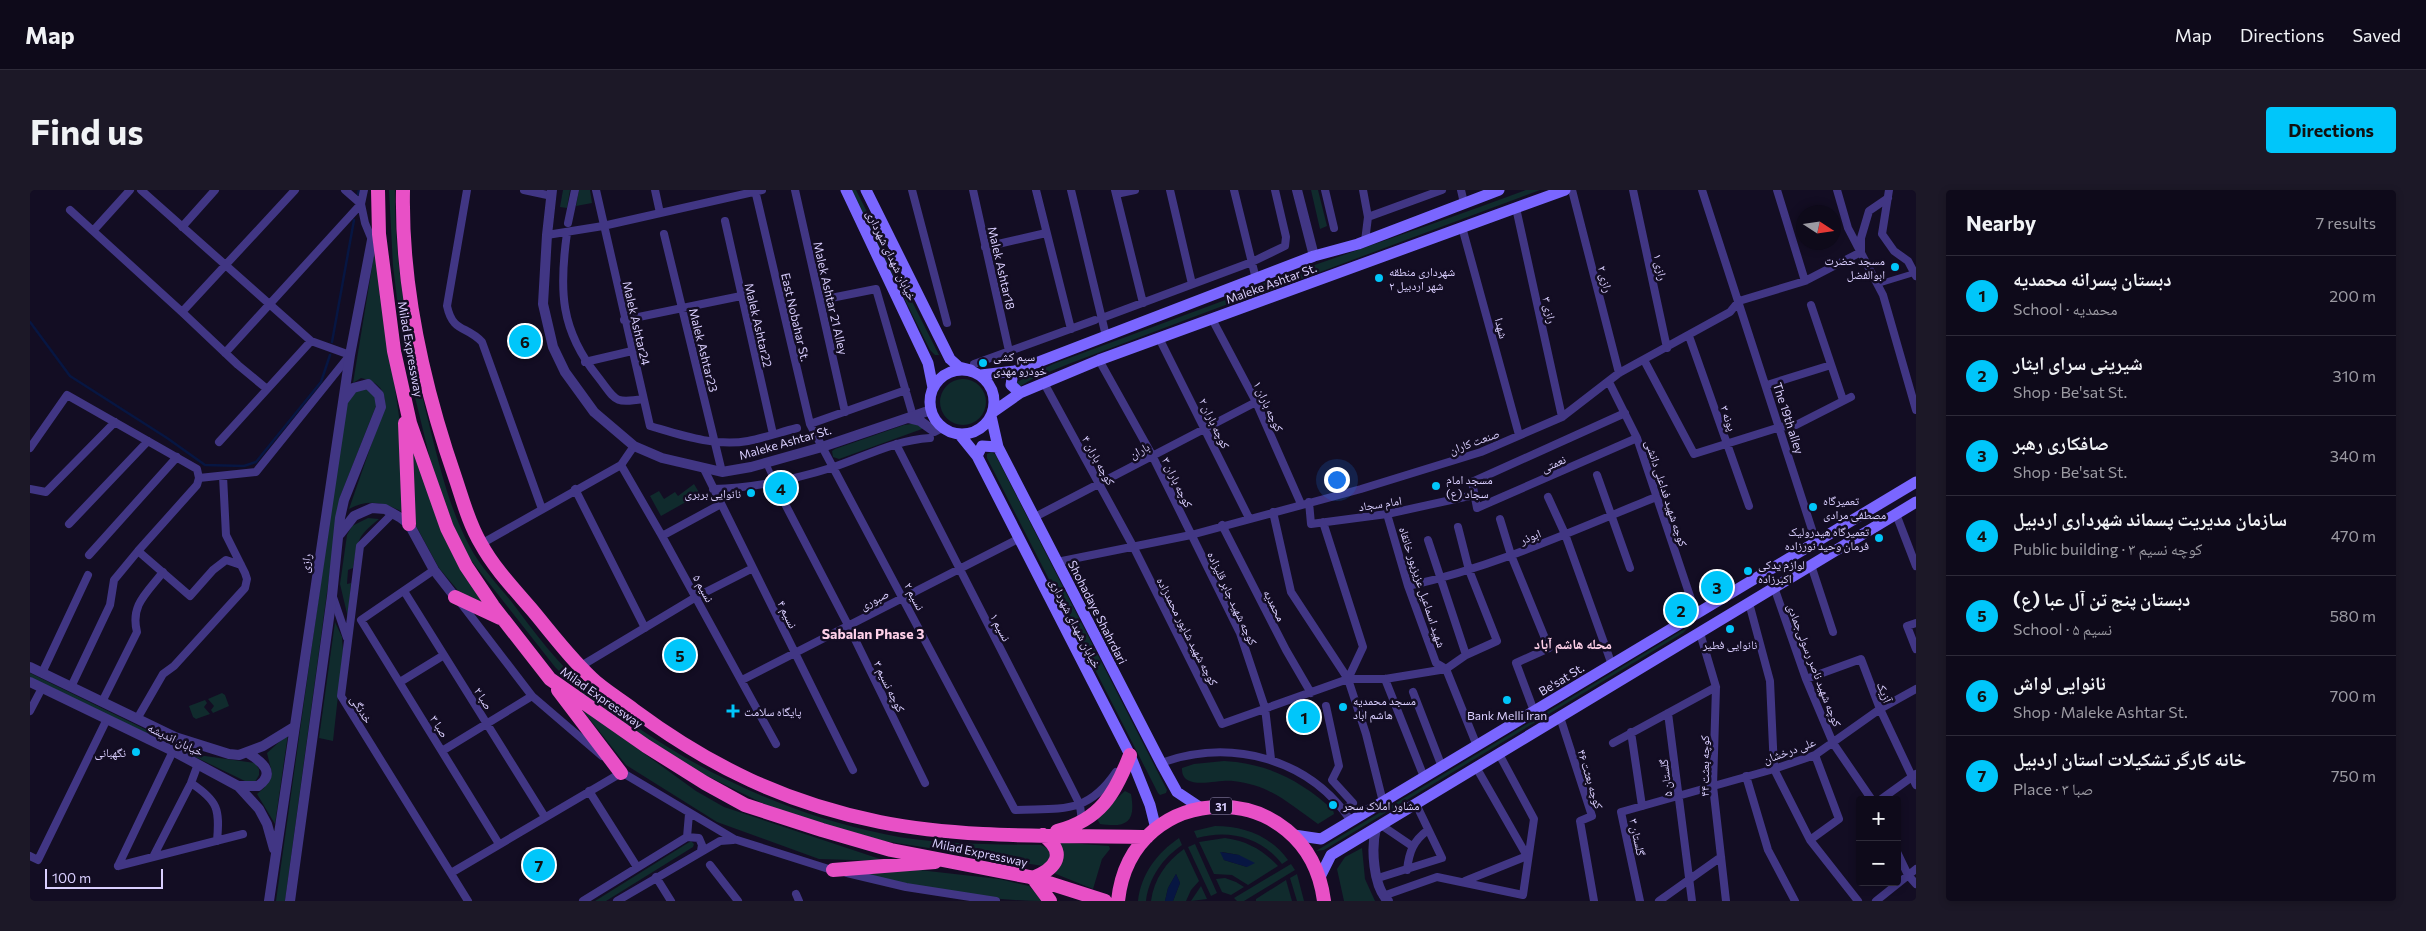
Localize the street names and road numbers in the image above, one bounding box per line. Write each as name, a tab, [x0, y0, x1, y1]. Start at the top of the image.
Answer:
street label: خیابان شهدای شهرداری	[863, 208, 920, 303]
street label: Malek Ashtar18	[986, 225, 1018, 311]
street label: Malek Ashtar 21 Alley	[811, 240, 851, 356]
street label: رازی ۱	[1650, 252, 1671, 282]
street label: Maleke Ashtar St.	[1224, 260, 1318, 306]
street label: رازی ۲	[1595, 264, 1616, 294]
street label: East Nobahar St.	[779, 271, 813, 363]
street label: Malek Ashtar24	[620, 279, 654, 367]
street label: Malek Ashtar22	[743, 282, 776, 369]
street label: رازی ۳	[1539, 295, 1560, 325]
street label: Milad Expressway	[396, 300, 426, 398]
street label: Malek Ashtar23	[687, 307, 721, 394]
street label: شهدا	[1492, 316, 1512, 340]
street label: کوچه باران ۱	[1250, 378, 1287, 434]
street label: The 19th alley	[1771, 380, 1807, 456]
street label: کوچه باران ۲	[1196, 395, 1233, 451]
street label: پونه ۳	[1717, 403, 1740, 433]
street label: Maleke Ashtar St.	[737, 422, 833, 462]
street label: صنعت کاران	[1447, 425, 1501, 458]
street label: کوچه باران ۴	[1078, 433, 1118, 488]
street label: کوچه شهید فداعلی دانشی	[1642, 438, 1691, 548]
street label: باران	[1127, 439, 1152, 462]
street label: نعمتی	[1538, 451, 1568, 476]
street label: کوچه باران ۳	[1159, 454, 1196, 510]
street label: امام سجاد	[1357, 493, 1403, 515]
street label: شهید اسماعیل عزیزپور خانقاه	[1396, 525, 1449, 650]
street label: ابوذر	[1517, 525, 1543, 548]
street label: کوچه شهید جابر قلیزاده	[1204, 549, 1261, 648]
street label: رازی	[297, 552, 314, 574]
street label: Shohadaye Shahrdari	[1066, 558, 1130, 666]
street label: نسیم ۵	[689, 572, 717, 605]
street label: کوچه شهید شاپور محمدزاده	[1154, 574, 1221, 688]
street label: خیابان شهدای شهرداری	[1046, 576, 1105, 671]
street label: نسیم ۲	[900, 580, 928, 613]
street label: صبوری	[857, 586, 891, 613]
street label: محمدیه	[1260, 587, 1289, 624]
street label: نسیم ۴	[773, 598, 801, 631]
street label: کوچه شهید ناصر رسولی‌جمادی	[1784, 602, 1845, 729]
street label: نسیم ۱	[986, 611, 1014, 644]
street label: کوچه نسیم ۳	[870, 658, 908, 715]
street label: Be'sat St.	[1536, 660, 1586, 698]
street label: Milad Expressway	[558, 663, 646, 731]
street label: آزیک	[1874, 680, 1896, 706]
street label: صبا ۲	[471, 684, 496, 712]
street label: خدنگی	[347, 692, 376, 726]
street label: صبا ۳	[427, 712, 452, 740]
street label: خیابان اندیشه	[145, 720, 206, 760]
street label: علی درخشان	[1761, 734, 1817, 767]
street label: کوچه بعثت ۴۴	[1697, 735, 1712, 797]
street label: کوچه بعثت ۴۶	[1574, 748, 1607, 811]
street label: گلستان ۵	[1656, 758, 1675, 798]
road number: 31	[1210, 798, 1232, 814]
street label: گلستان ۳	[1626, 817, 1649, 857]
street label: Milad Expressway	[931, 835, 1029, 869]

